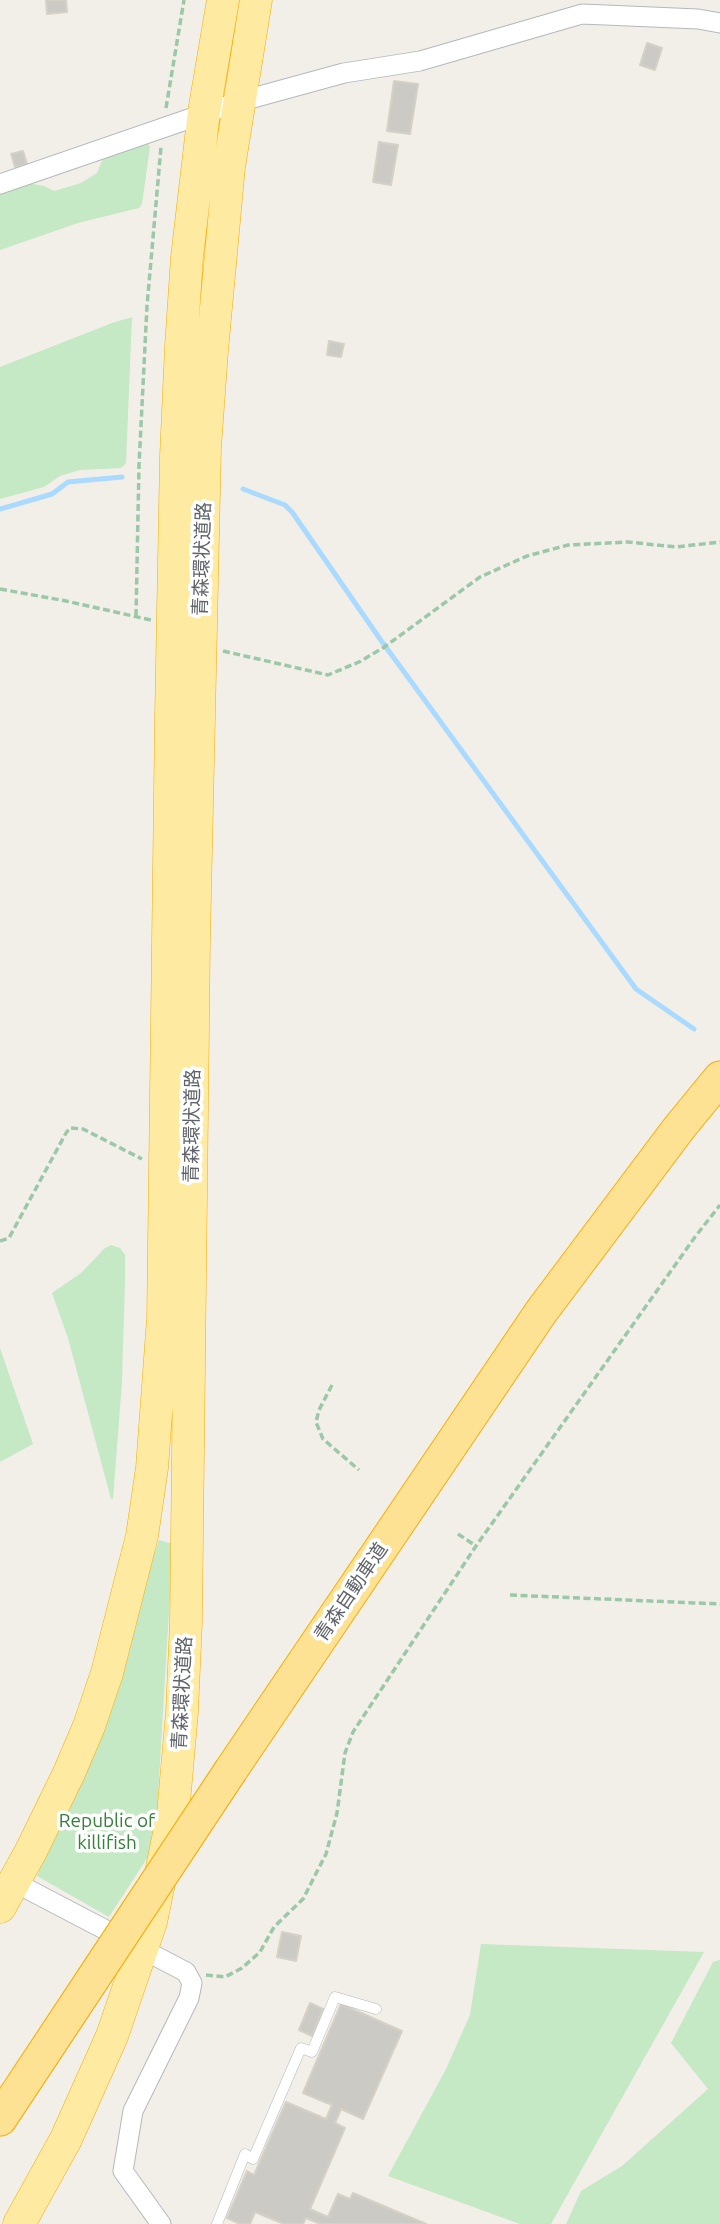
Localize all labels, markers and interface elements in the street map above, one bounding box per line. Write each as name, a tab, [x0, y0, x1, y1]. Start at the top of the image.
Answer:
street label: 青森環状道路	[189, 502, 215, 616]
street label: 青森環状道路	[180, 1069, 204, 1183]
street label: 青森自動車道	[310, 1538, 392, 1646]
street label: 青森環状道路	[168, 1635, 196, 1751]
park label: Republic of killifish	[59, 1810, 155, 1854]

